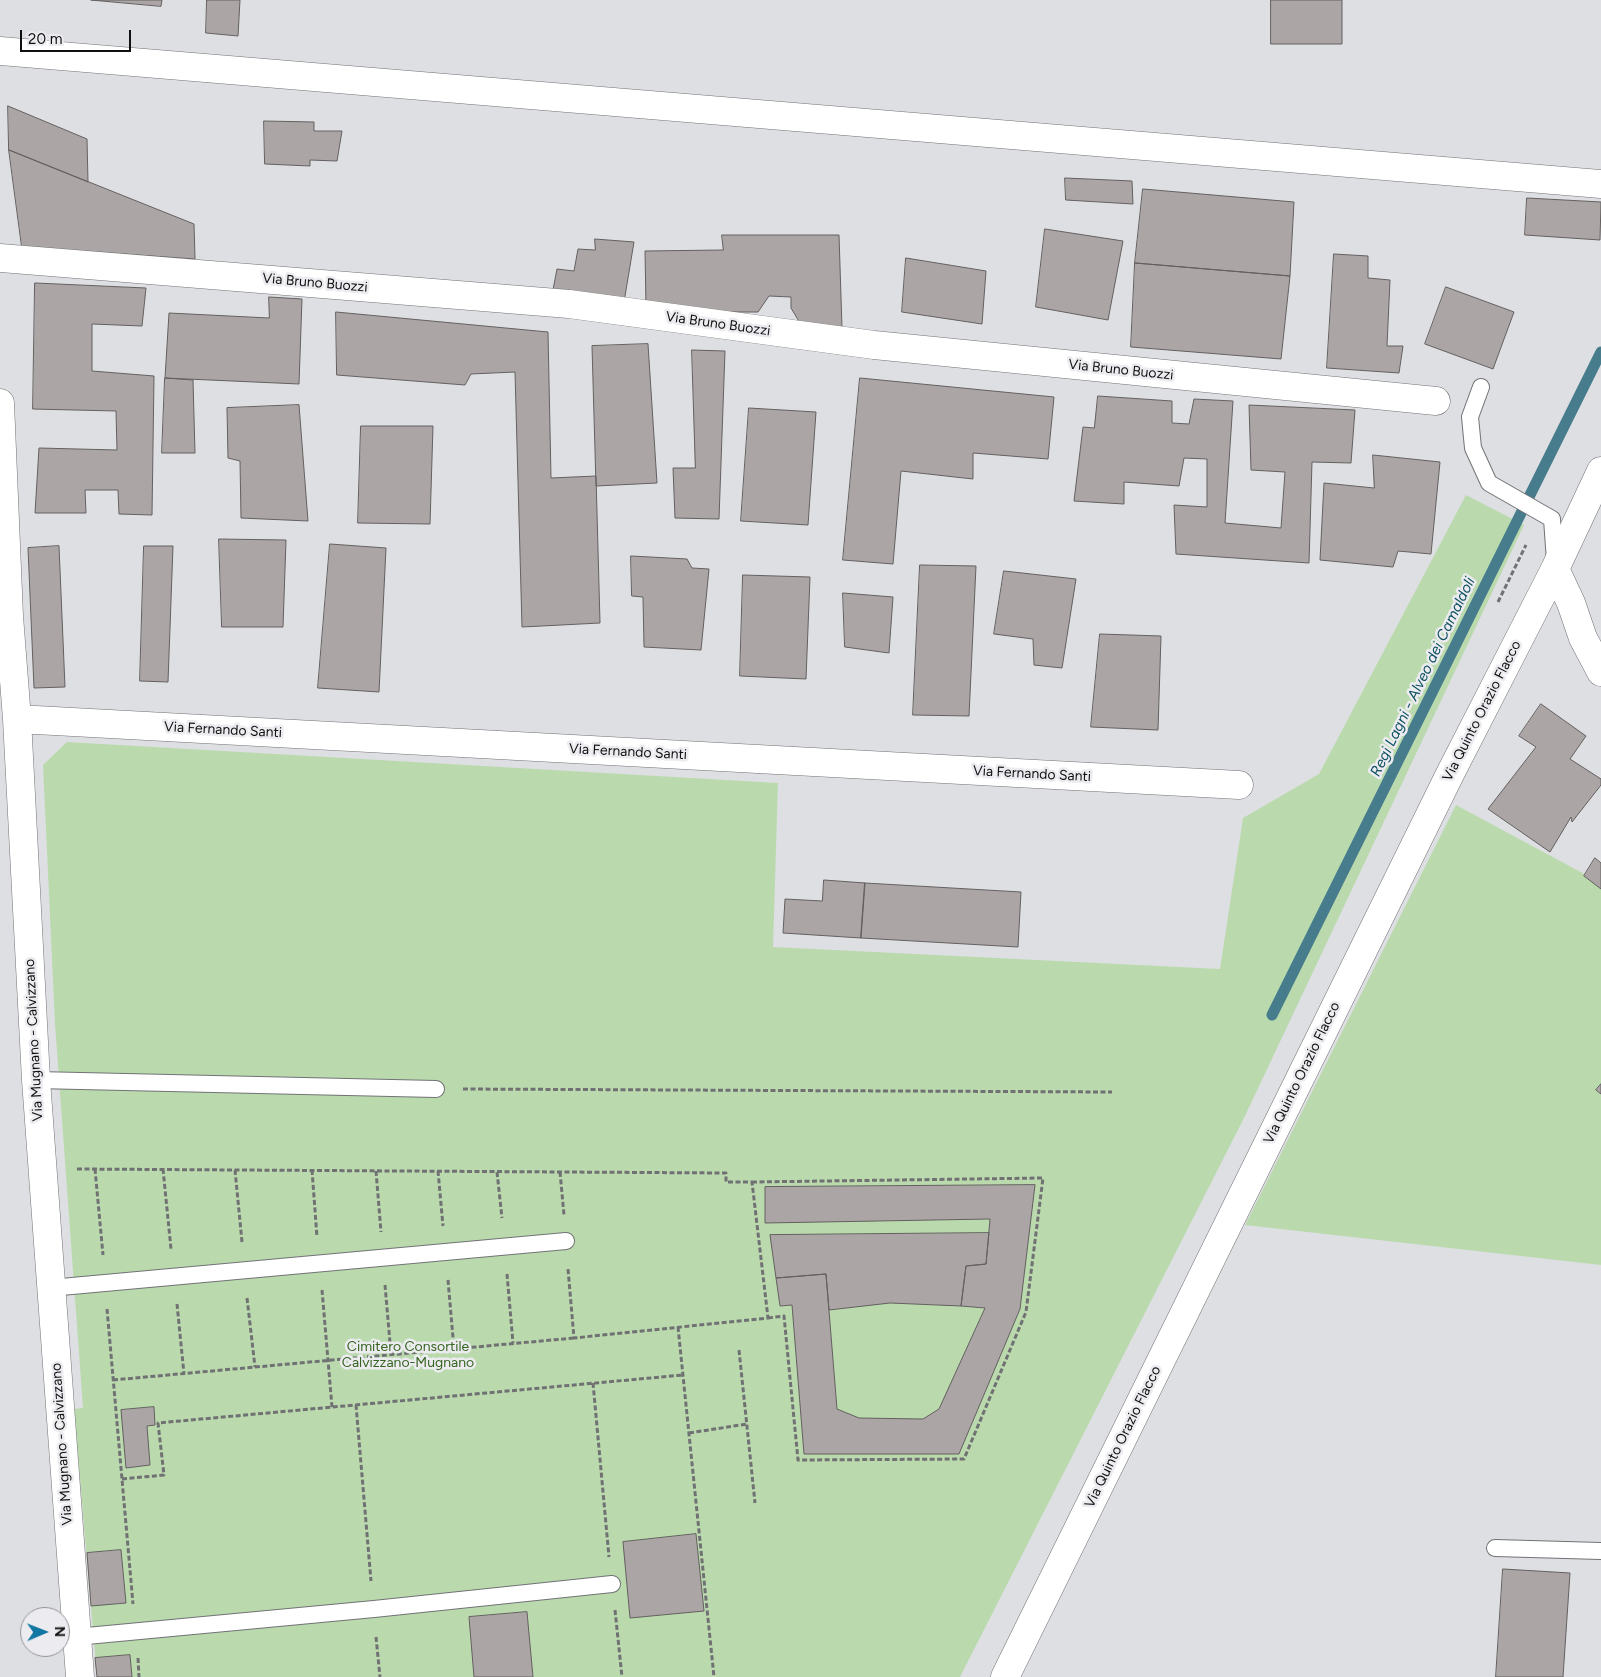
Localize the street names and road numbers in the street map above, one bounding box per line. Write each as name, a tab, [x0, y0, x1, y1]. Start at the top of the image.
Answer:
street label: Via Bruno Buozzi	[262, 270, 368, 296]
street label: Via Bruno Buozzi	[665, 308, 771, 340]
street label: Via Bruno Buozzi	[1068, 356, 1174, 384]
street label: Via Quinto Orazio Flacco	[1439, 638, 1525, 784]
street label: Via Fernando Santi	[164, 719, 282, 741]
street label: Via Fernando Santi	[569, 741, 687, 763]
street label: Via Fernando Santi	[973, 763, 1091, 785]
street label: Via Mugnano - Calvizzano	[21, 958, 47, 1122]
street label: Via Quinto Orazio Flacco	[1260, 999, 1344, 1147]
street label: Via Mugnano - Calvizzano	[48, 1362, 76, 1526]
street label: Via Quinto Orazio Flacco	[1081, 1363, 1165, 1511]

